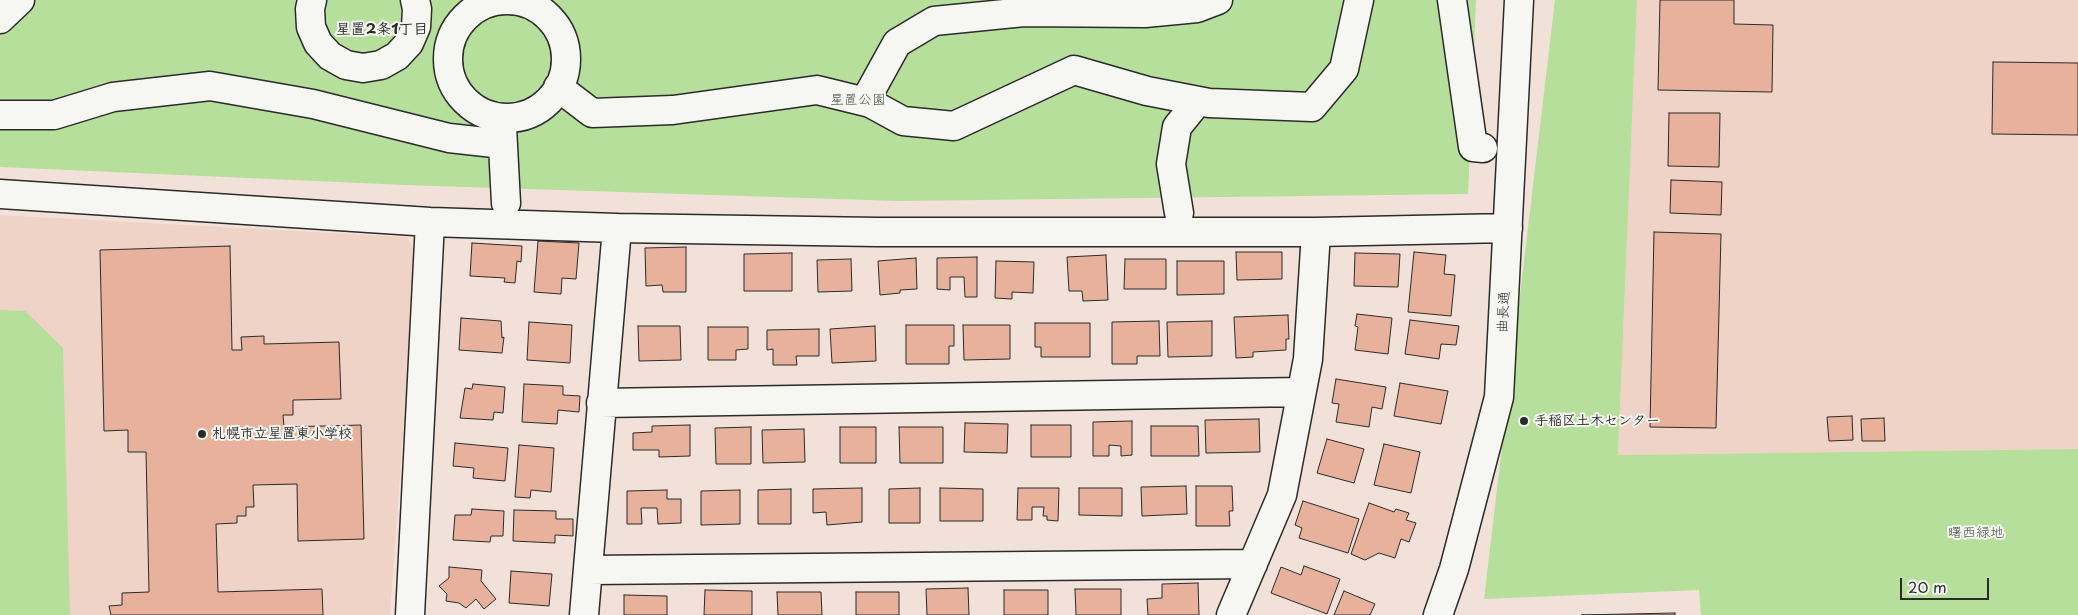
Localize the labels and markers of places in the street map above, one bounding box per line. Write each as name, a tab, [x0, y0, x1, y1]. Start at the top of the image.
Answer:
place label: 手稲区土木センター	[1534, 413, 1660, 429]
marker: 手稲区土木センター	[1518, 415, 1530, 427]
place label: 札幌市立星置東小学校	[212, 426, 352, 442]
marker: 札幌市立星置東小学校	[196, 428, 208, 440]

